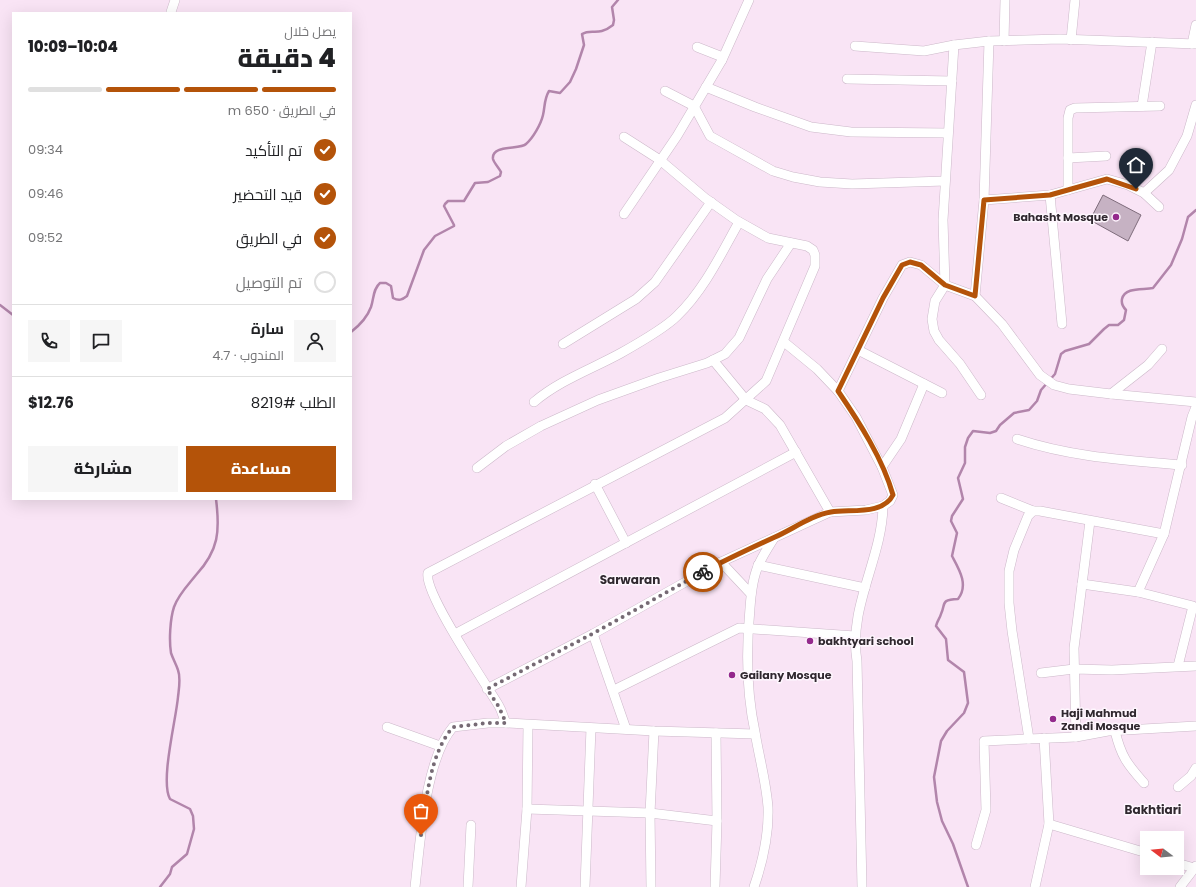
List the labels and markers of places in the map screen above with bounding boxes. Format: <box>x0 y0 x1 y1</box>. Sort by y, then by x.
pin <box>1119 148 1153 189</box>
place label: Bahasht Mosque <box>1013 209 1108 225</box>
marker: Bahasht Mosque <box>1111 212 1121 222</box>
place label: bakhtyari school <box>818 633 914 649</box>
marker: bakhtyari school <box>805 636 815 646</box>
place label: Gailany Mosque <box>740 667 832 683</box>
marker: Gailany Mosque <box>727 670 737 680</box>
place label: Haji Mahmud Zandi Mosque <box>1061 705 1141 734</box>
marker: Haji Mahmud Zandi Mosque <box>1048 714 1058 724</box>
pin <box>404 794 438 835</box>

